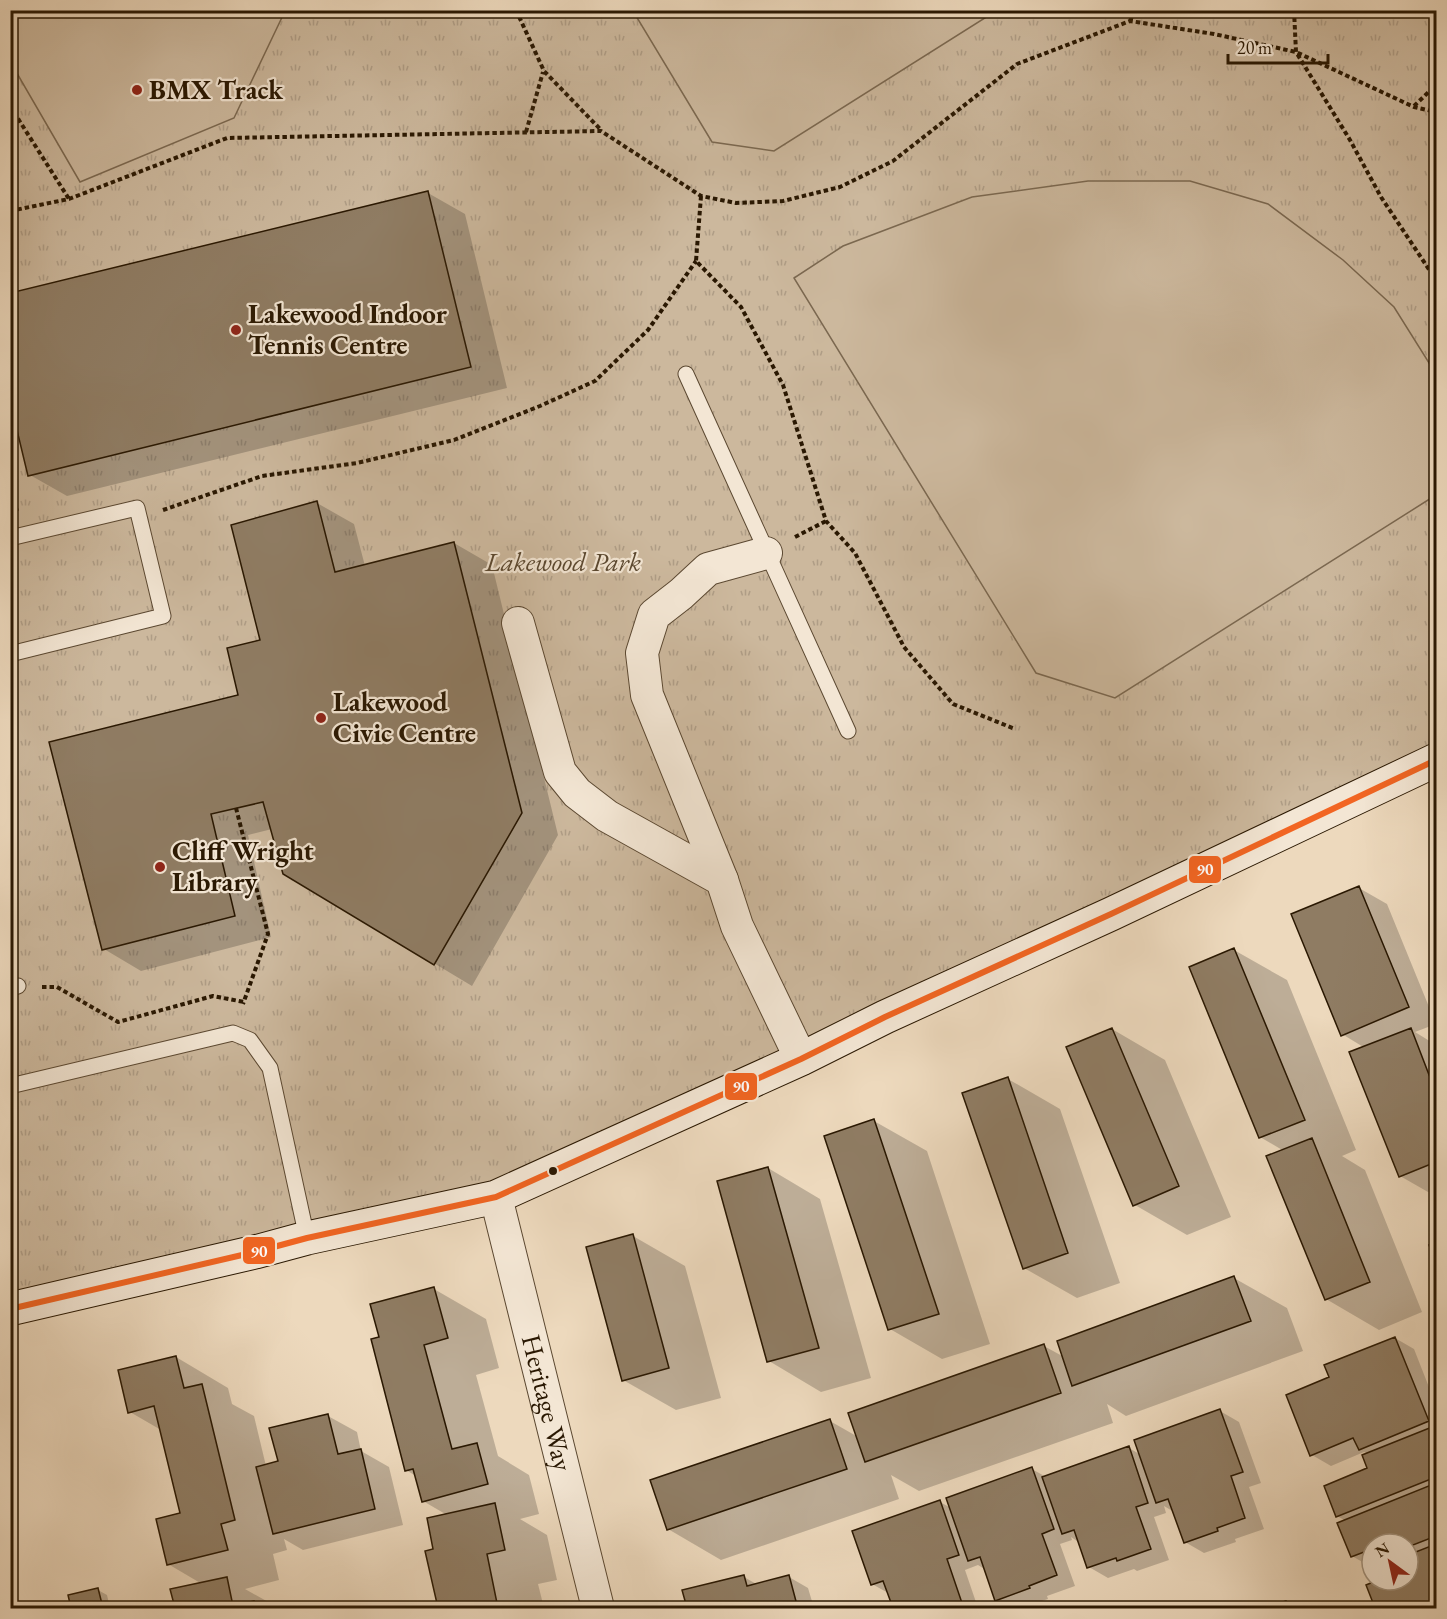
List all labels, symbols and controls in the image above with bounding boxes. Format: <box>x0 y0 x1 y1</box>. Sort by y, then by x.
scale bar <box>1228 27 1328 65</box>
text: 20 m <box>1237 36 1272 59</box>
place label: BMX Track <box>149 72 284 107</box>
marker: BMX Track <box>130 83 144 97</box>
place label: Lakewood Indoor Tennis Centre <box>248 296 448 362</box>
marker: Lakewood Indoor Tennis Centre <box>229 323 243 337</box>
park label: Lakewood Park <box>484 544 641 579</box>
place label: Lakewood Civic Centre <box>333 684 476 750</box>
marker: Lakewood Civic Centre <box>314 711 328 725</box>
place label: Cliff Wright Library <box>172 833 314 899</box>
line badge: 90 <box>1188 855 1222 884</box>
text: 90 <box>1197 859 1214 880</box>
marker: Cliff Wright Library <box>153 860 167 874</box>
line badge: 90 <box>724 1072 758 1101</box>
text: 90 <box>733 1076 750 1097</box>
unlabelled marker <box>547 1165 559 1177</box>
line badge: 90 <box>242 1236 276 1265</box>
text: 90 <box>251 1241 268 1262</box>
street label: Heritage Way <box>514 1331 581 1475</box>
north arrow <box>1360 1532 1420 1592</box>
text: N <box>1371 1537 1393 1562</box>

